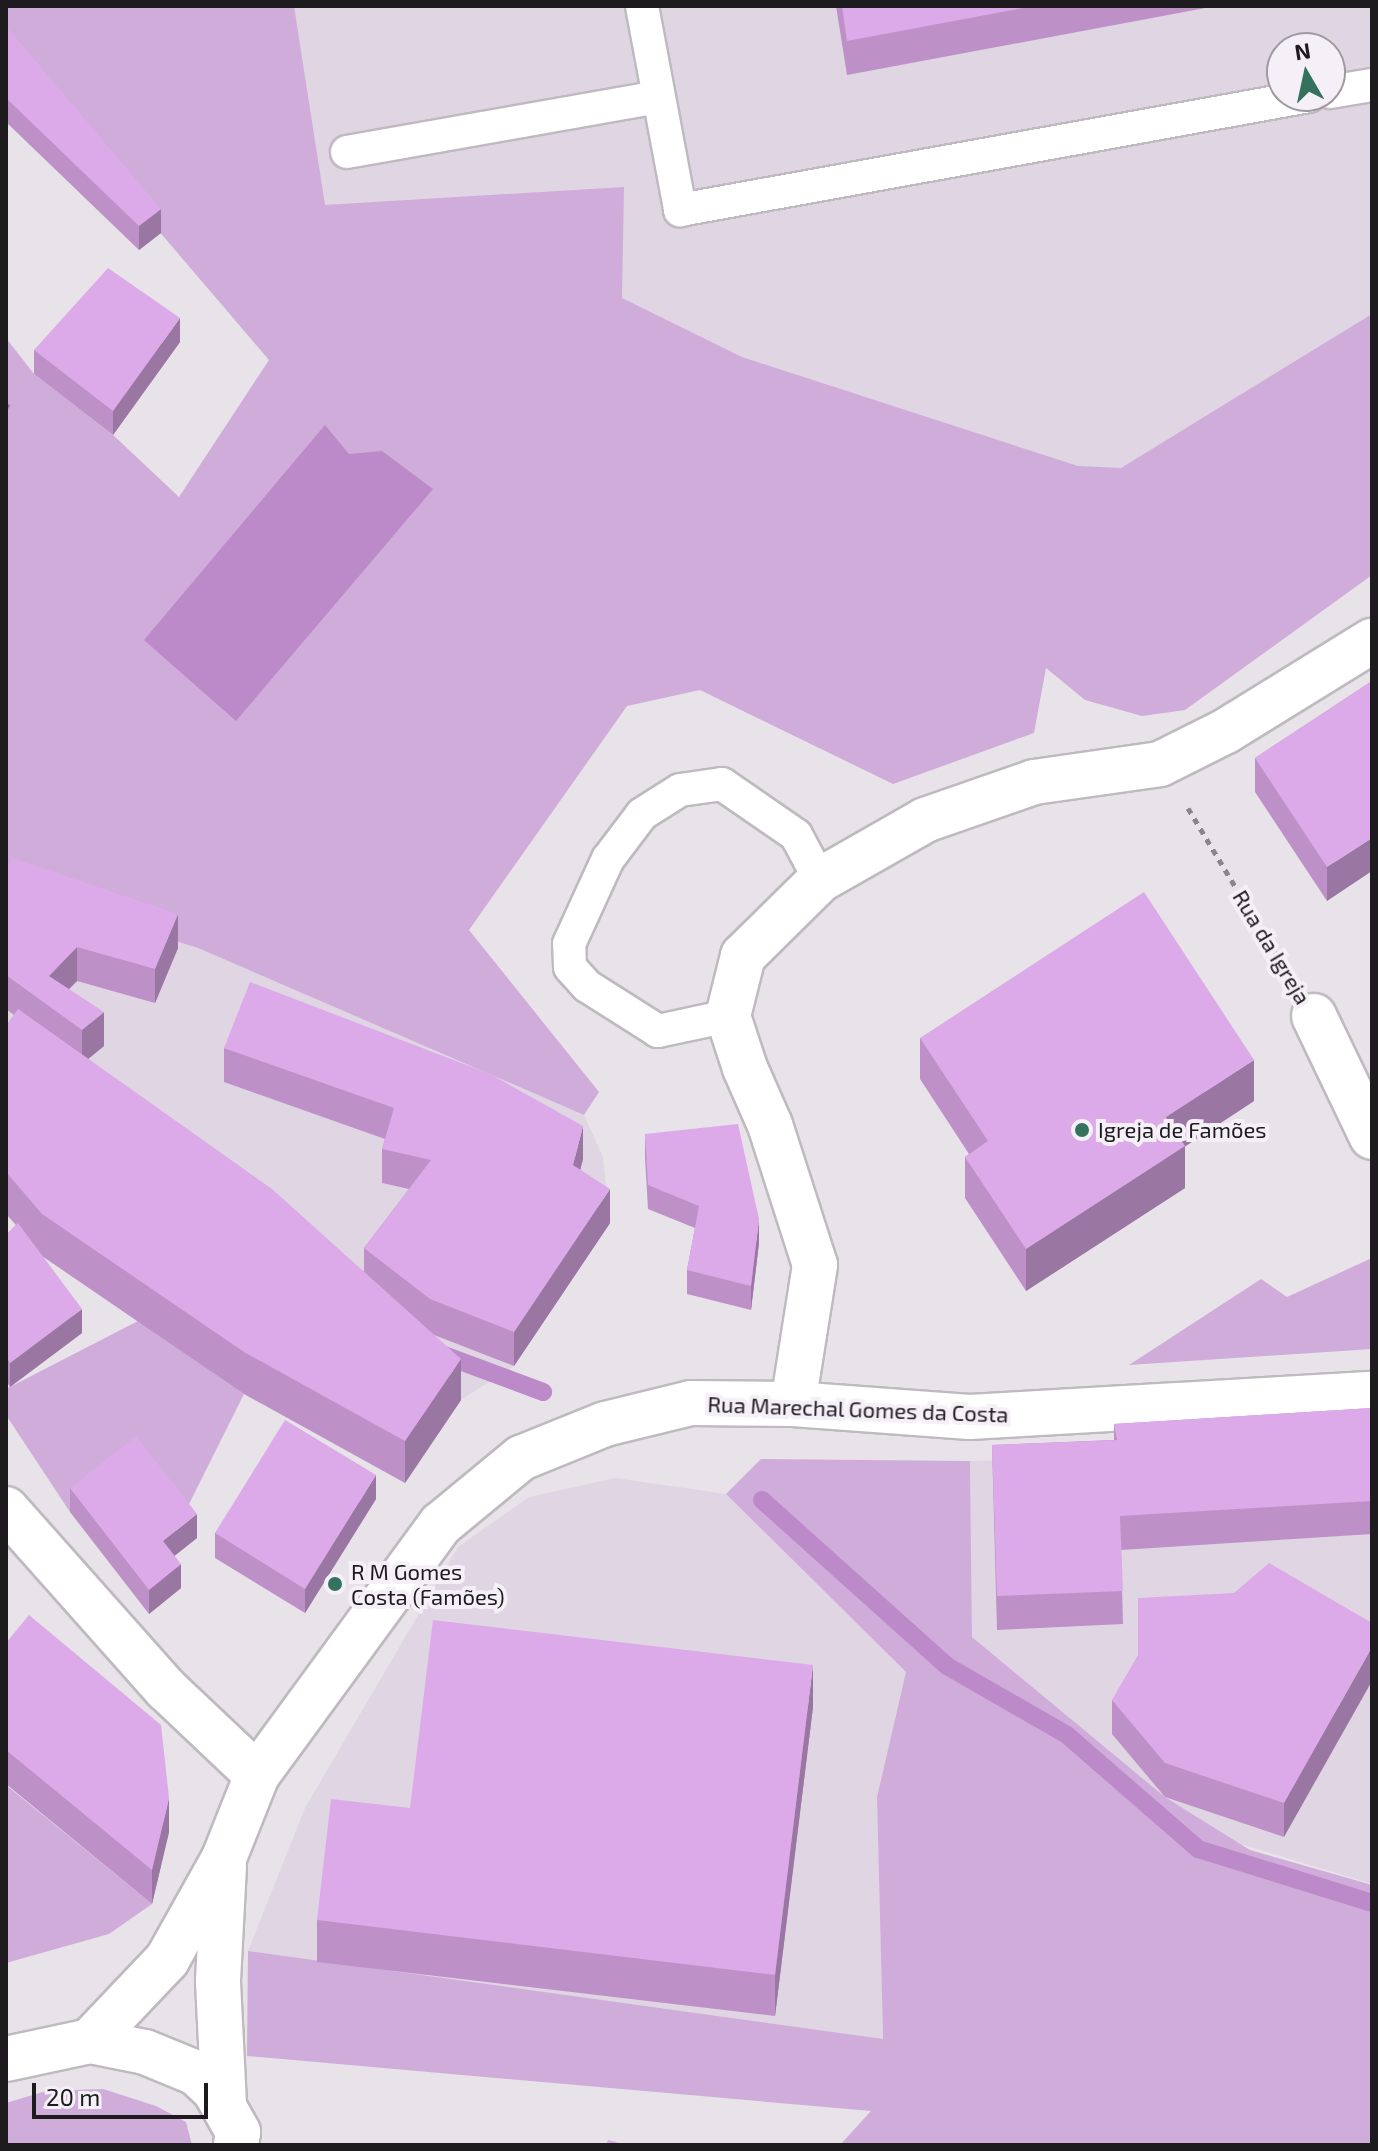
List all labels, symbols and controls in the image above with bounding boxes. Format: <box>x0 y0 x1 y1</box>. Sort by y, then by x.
north arrow <box>1266 32 1346 112</box>
text: N <box>1293 36 1312 64</box>
street label: Rua da Igreja <box>1228 885 1316 1009</box>
place label: Igreja de Famões <box>1098 1117 1266 1143</box>
marker: Igreja de Famões <box>1073 1121 1091 1139</box>
street label: Rua Marechal Gomes da Costa <box>707 1391 1009 1427</box>
place label: R M Gomes Costa (Famões) <box>351 1558 505 1610</box>
marker: R M Gomes Costa (Famões) <box>326 1575 344 1593</box>
scale bar <box>36 2067 212 2117</box>
text: 20 m <box>46 2082 100 2111</box>

